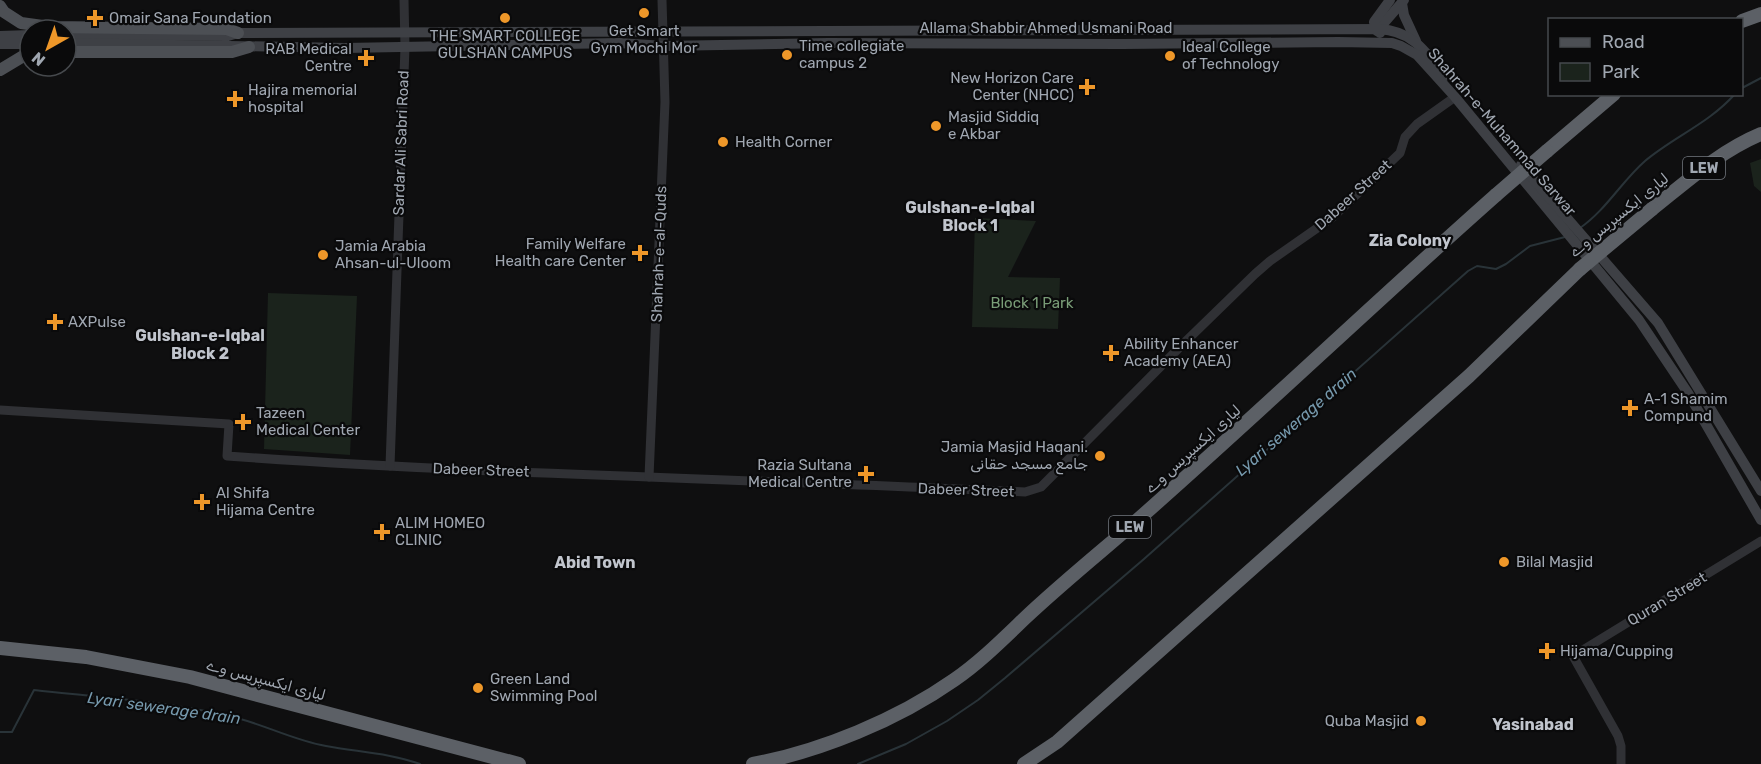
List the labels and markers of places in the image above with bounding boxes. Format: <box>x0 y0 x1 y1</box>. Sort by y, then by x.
marker: Get Smart Gym Mochi Mor <box>637 6 651 20</box>
marker: Omair Sana Foundation <box>86 9 104 27</box>
place label: Omair Sana Foundation <box>109 9 272 27</box>
marker: THE SMART COLLEGE GULSHAN CAMPUS <box>498 11 512 25</box>
place label: Get Smart Gym Mochi Mor <box>591 22 698 57</box>
place label: THE SMART COLLEGE GULSHAN CAMPUS <box>430 27 580 62</box>
place label: Time collegiate campus 2 <box>799 37 904 72</box>
place label: Ideal College of Technology <box>1182 38 1280 73</box>
place label: RAB Medical Centre <box>265 40 352 75</box>
marker: Time collegiate campus 2 <box>780 48 794 62</box>
marker: RAB Medical Centre <box>357 49 375 67</box>
marker: Ideal College of Technology <box>1163 49 1177 63</box>
place label: New Horizon Care Center (NHCC) <box>950 69 1074 104</box>
marker: New Horizon Care Center (NHCC) <box>1078 78 1096 96</box>
place label: Hajira memorial hospital <box>248 81 357 116</box>
marker: Hajira memorial hospital <box>226 90 244 108</box>
place label: Masjid Siddiq e Akbar <box>948 108 1039 143</box>
marker: Masjid Siddiq e Akbar <box>929 119 943 133</box>
place label: Health Corner <box>735 133 833 151</box>
marker: Health Corner <box>716 135 730 149</box>
place label: Family Welfare Health care Center <box>495 235 626 270</box>
place label: Jamia Arabia Ahsan-ul-Uloom <box>335 237 451 272</box>
marker: Family Welfare Health care Center <box>631 244 649 262</box>
marker: Jamia Arabia Ahsan-ul-Uloom <box>316 248 330 262</box>
marker: AXPulse <box>46 313 64 331</box>
place label: AXPulse <box>68 313 126 331</box>
place label: Ability Enhancer Academy (AEA) <box>1124 335 1239 370</box>
marker: Ability Enhancer Academy (AEA) <box>1102 344 1120 362</box>
place label: A-1 Shamim Compund <box>1644 390 1728 425</box>
marker: A-1 Shamim Compund <box>1621 399 1639 417</box>
place label: Tazeen Medical Center <box>256 404 360 439</box>
marker: Tazeen Medical Center <box>234 413 252 431</box>
place label: Jamia Masjid Haqani. جامع مسجد حقانی <box>941 438 1088 475</box>
marker: Jamia Masjid Haqani. جامع مسجد حقانی <box>1093 449 1107 463</box>
place label: Razia Sultana Medical Centre <box>748 456 852 491</box>
marker: Razia Sultana Medical Centre <box>857 465 875 483</box>
place label: Al Shifa Hijama Centre <box>216 484 315 519</box>
marker: Al Shifa Hijama Centre <box>193 493 211 511</box>
place label: ALIM HOMEO CLINIC <box>395 514 485 549</box>
marker: ALIM HOMEO CLINIC <box>373 523 391 541</box>
place label: Bilal Masjid <box>1516 553 1593 571</box>
marker: Bilal Masjid <box>1497 555 1511 569</box>
marker: Hijama/Cupping <box>1538 642 1556 660</box>
place label: Hijama/Cupping <box>1560 642 1674 660</box>
place label: Green Land Swimming Pool <box>490 670 597 705</box>
marker: Green Land Swimming Pool <box>471 681 485 695</box>
place label: Quba Masjid <box>1325 712 1409 730</box>
marker: Quba Masjid <box>1414 714 1428 728</box>

